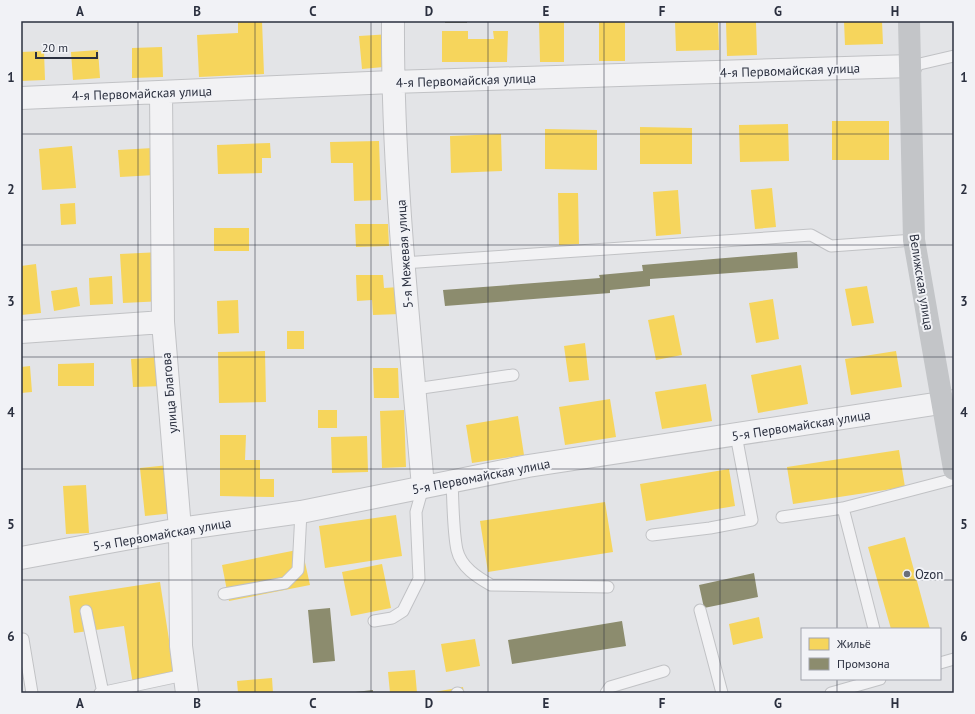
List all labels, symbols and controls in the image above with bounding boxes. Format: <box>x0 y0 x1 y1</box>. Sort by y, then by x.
text: A <box>76 3 84 20</box>
text: B <box>193 3 201 20</box>
text: C <box>309 3 317 20</box>
text: D <box>425 3 433 20</box>
text: E <box>543 3 550 20</box>
text: F <box>659 3 666 20</box>
text: G <box>774 3 782 20</box>
text: H <box>891 3 899 20</box>
scale bar <box>36 34 97 60</box>
text: 20 m <box>42 40 68 55</box>
street label: 4-я Первомайская улица <box>720 60 860 81</box>
text: 1 <box>7 69 15 86</box>
text: 1 <box>960 69 968 86</box>
street label: 4-я Первомайская улица <box>396 70 536 91</box>
street label: 4-я Первомайская улица <box>72 83 212 104</box>
text: 2 <box>7 181 15 198</box>
text: 2 <box>960 181 968 198</box>
street label: 5-я Межевая улица <box>392 199 417 309</box>
street label: Велижская улица <box>906 233 938 331</box>
text: 3 <box>7 293 15 310</box>
text: 3 <box>960 293 968 310</box>
street label: улица Благова <box>157 352 182 434</box>
text: 4 <box>7 404 15 421</box>
text: 4 <box>960 404 968 421</box>
street label: 5-я Первомайская улица <box>730 406 872 445</box>
street label: 5-я Первомайская улица <box>411 455 552 498</box>
street label: 5-я Первомайская улица <box>92 514 233 555</box>
text: 5 <box>7 516 15 533</box>
text: 5 <box>960 516 968 533</box>
place label: Ozon <box>915 566 943 583</box>
marker: Ozon <box>902 569 912 579</box>
text: 6 <box>7 628 15 645</box>
legend <box>801 628 941 680</box>
text: 6 <box>960 628 968 645</box>
text: Жильё <box>836 636 871 651</box>
text: Промзона <box>837 656 890 671</box>
text: A <box>76 695 84 712</box>
text: B <box>193 695 201 712</box>
text: C <box>309 695 317 712</box>
text: D <box>425 695 433 712</box>
text: E <box>543 695 550 712</box>
text: F <box>659 695 666 712</box>
text: G <box>774 695 782 712</box>
text: H <box>891 695 899 712</box>

